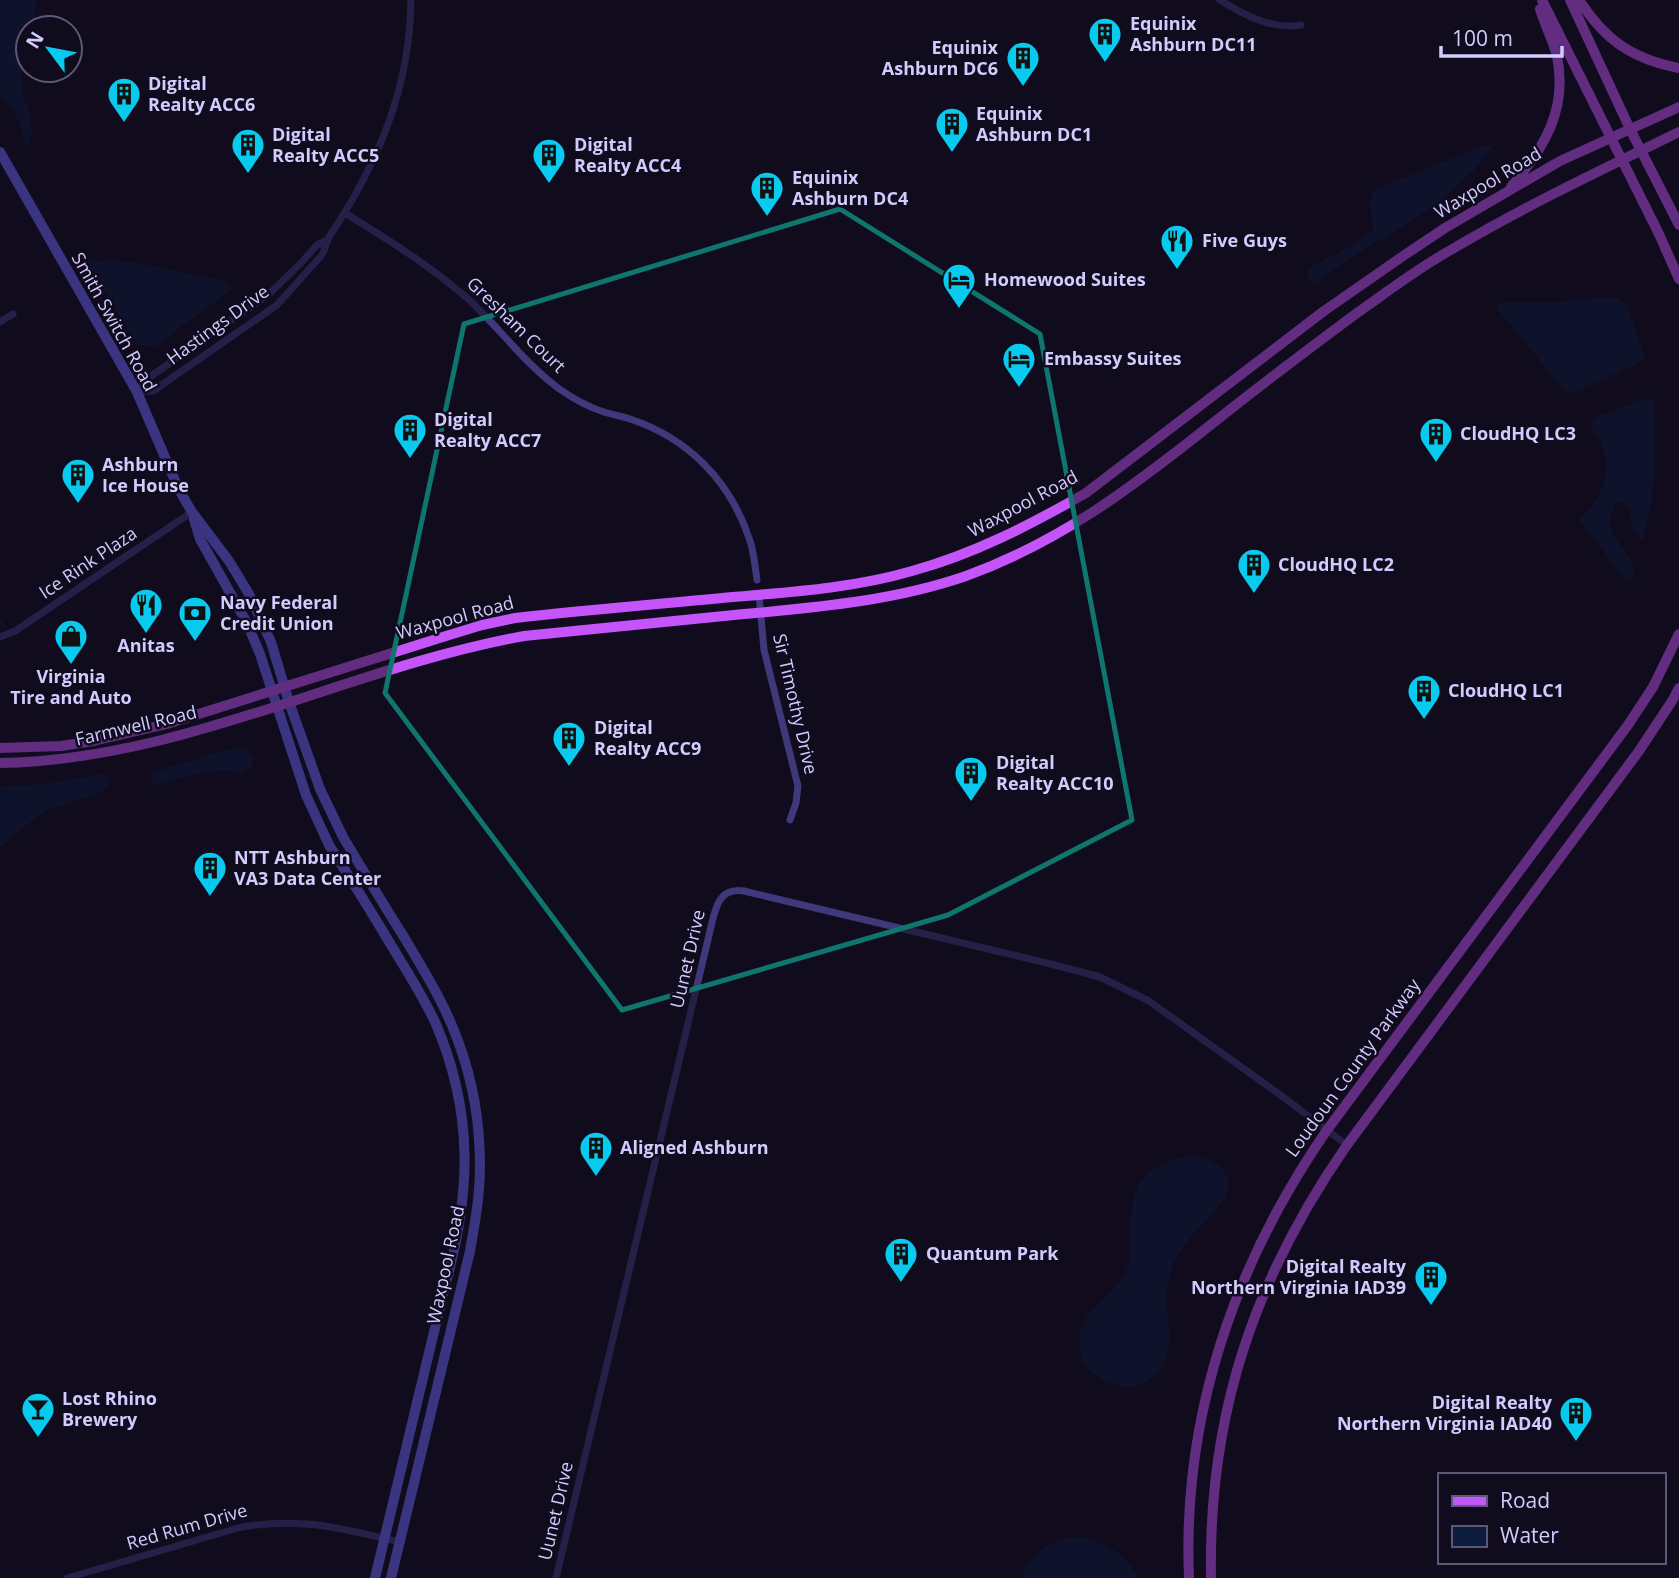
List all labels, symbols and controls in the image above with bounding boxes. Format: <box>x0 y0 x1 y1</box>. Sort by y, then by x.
place label: Equinix Ashburn DC11 <box>1130 11 1256 56</box>
north arrow <box>14 14 84 84</box>
scale bar <box>1441 14 1562 58</box>
building icon: Equinix Ashburn DC11 <box>1086 15 1124 64</box>
text: 100 m <box>1452 24 1513 52</box>
text: N <box>19 27 50 53</box>
place label: Equinix Ashburn DC6 <box>882 35 999 80</box>
building icon: Equinix Ashburn DC6 <box>1004 39 1042 88</box>
place label: Digital Realty ACC6 <box>148 71 255 116</box>
building icon: Digital Realty ACC6 <box>105 75 143 124</box>
place label: Equinix Ashburn DC1 <box>976 101 1092 146</box>
building icon: Equinix Ashburn DC1 <box>933 105 971 154</box>
place label: Digital Realty ACC5 <box>272 122 379 167</box>
building icon: Digital Realty ACC5 <box>229 126 267 175</box>
place label: Digital Realty ACC4 <box>574 132 681 177</box>
building icon: Digital Realty ACC4 <box>530 136 568 185</box>
street label: Waxpool Road <box>1429 141 1545 224</box>
place label: Equinix Ashburn DC4 <box>792 165 908 210</box>
building icon: Equinix Ashburn DC4 <box>748 169 786 218</box>
restaurant icon: Five Guys <box>1158 222 1196 271</box>
place label: Five Guys <box>1202 228 1287 252</box>
street label: Smith Switch Road <box>67 248 163 395</box>
hotel icon: Homewood Suites <box>940 261 978 310</box>
place label: Homewood Suites <box>984 267 1146 291</box>
street label: Gresham Court <box>462 271 571 378</box>
street label: Hastings Drive <box>161 279 273 369</box>
hotel icon: Embassy Suites <box>1000 340 1038 389</box>
place label: Embassy Suites <box>1044 346 1182 370</box>
place label: Digital Realty ACC7 <box>434 407 541 452</box>
building icon: Digital Realty ACC7 <box>391 411 429 460</box>
building icon: CloudHQ LC3 <box>1417 415 1455 464</box>
place label: CloudHQ LC3 <box>1460 421 1576 445</box>
place label: Ashburn Ice House <box>102 452 189 497</box>
building icon: Ashburn Ice House <box>59 456 97 505</box>
street label: Waxpool Road <box>964 464 1082 542</box>
street label: Ice Rink Plaza <box>34 521 141 604</box>
building icon: CloudHQ LC2 <box>1235 546 1273 595</box>
place label: CloudHQ LC2 <box>1278 552 1394 576</box>
restaurant icon: Anitas <box>127 586 165 635</box>
place label: Navy Federal Credit Union <box>220 590 338 635</box>
street label: Waxpool Road <box>393 590 516 644</box>
bank icon: Navy Federal Credit Union <box>176 594 214 643</box>
shop icon: Virginia Tire and Auto <box>52 617 90 666</box>
street label: Sir Timothy Drive <box>768 631 824 776</box>
place label: Anitas <box>117 633 175 657</box>
place label: Virginia Tire and Auto <box>10 664 132 709</box>
building icon: CloudHQ LC1 <box>1405 672 1443 721</box>
place label: CloudHQ LC1 <box>1448 678 1564 702</box>
street label: Farmwell Road <box>73 699 199 751</box>
place label: Digital Realty ACC9 <box>594 715 701 760</box>
building icon: Digital Realty ACC9 <box>550 719 588 768</box>
place label: Digital Realty ACC10 <box>996 750 1114 795</box>
building icon: Digital Realty ACC10 <box>952 754 990 803</box>
place label: NTT Ashburn VA3 Data Center <box>234 845 381 890</box>
building icon: NTT Ashburn VA3 Data Center <box>191 849 229 898</box>
street label: Uunet Drive <box>664 907 710 1010</box>
street label: Loudoun County Parkway <box>1279 973 1426 1161</box>
building icon: Aligned Ashburn <box>577 1129 615 1178</box>
place label: Aligned Ashburn <box>620 1135 769 1159</box>
street label: Waxpool Road <box>421 1203 469 1326</box>
building icon: Quantum Park <box>882 1235 920 1284</box>
place label: Quantum Park <box>926 1241 1059 1265</box>
place label: Digital Realty Northern Virginia IAD39 <box>1191 1254 1407 1299</box>
building icon: Digital Realty Northern Virginia IAD39 <box>1412 1258 1450 1307</box>
place label: Lost Rhino Brewery <box>62 1386 157 1431</box>
bar icon: Lost Rhino Brewery <box>19 1390 57 1439</box>
place label: Digital Realty Northern Virginia IAD40 <box>1337 1390 1553 1435</box>
building icon: Digital Realty Northern Virginia IAD40 <box>1557 1394 1595 1443</box>
street label: Uunet Drive <box>532 1459 578 1562</box>
legend <box>1438 1473 1665 1564</box>
text: Road <box>1500 1486 1550 1514</box>
street label: Red Rum Drive <box>124 1497 250 1555</box>
text: Water <box>1500 1521 1559 1549</box>

